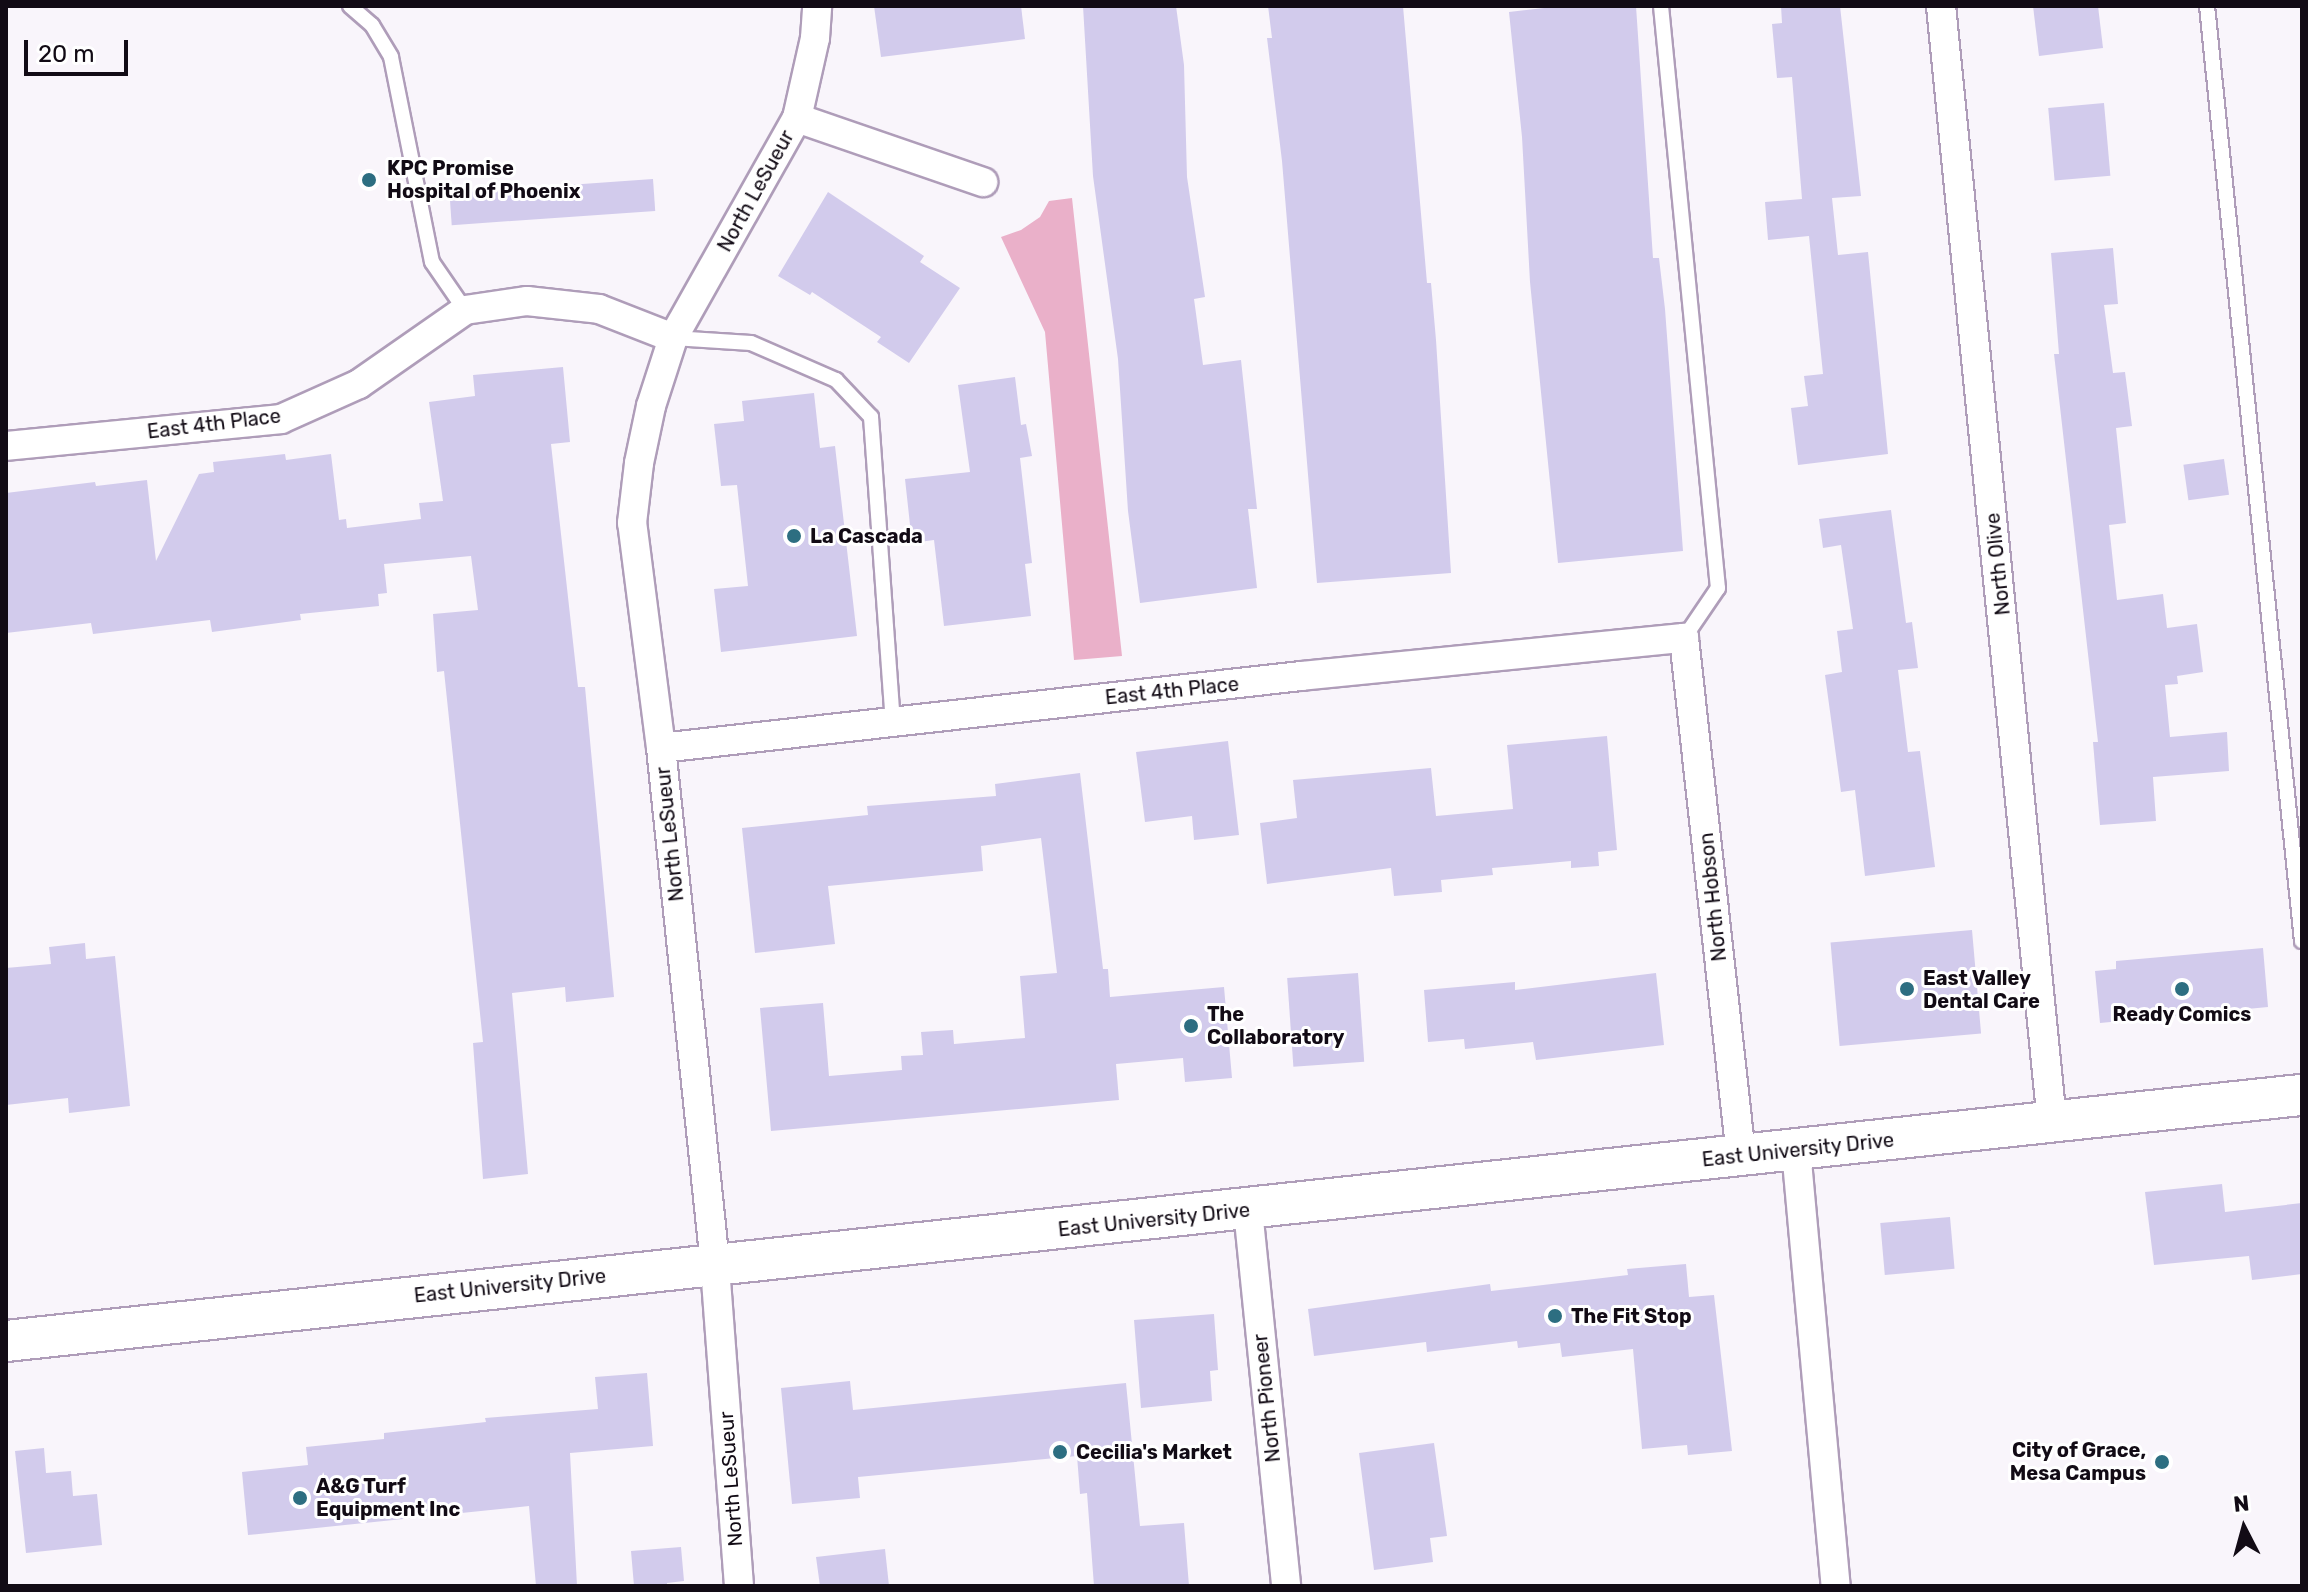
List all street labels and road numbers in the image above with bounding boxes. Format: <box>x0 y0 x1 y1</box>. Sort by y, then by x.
street label: North LeSueur <box>713 126 799 256</box>
street label: East 4th Place <box>146 404 282 444</box>
street label: North Olive <box>1981 512 2015 616</box>
street label: East 4th Place <box>1104 672 1240 710</box>
street label: North LeSueur <box>651 765 689 903</box>
street label: North Hobson <box>1694 831 1732 963</box>
street label: East University Drive <box>1701 1128 1895 1172</box>
street label: East University Drive <box>1057 1198 1251 1242</box>
street label: East University Drive <box>413 1264 607 1308</box>
street label: North Pioneer <box>1248 1333 1286 1463</box>
street label: North LeSueur <box>714 1411 748 1547</box>

